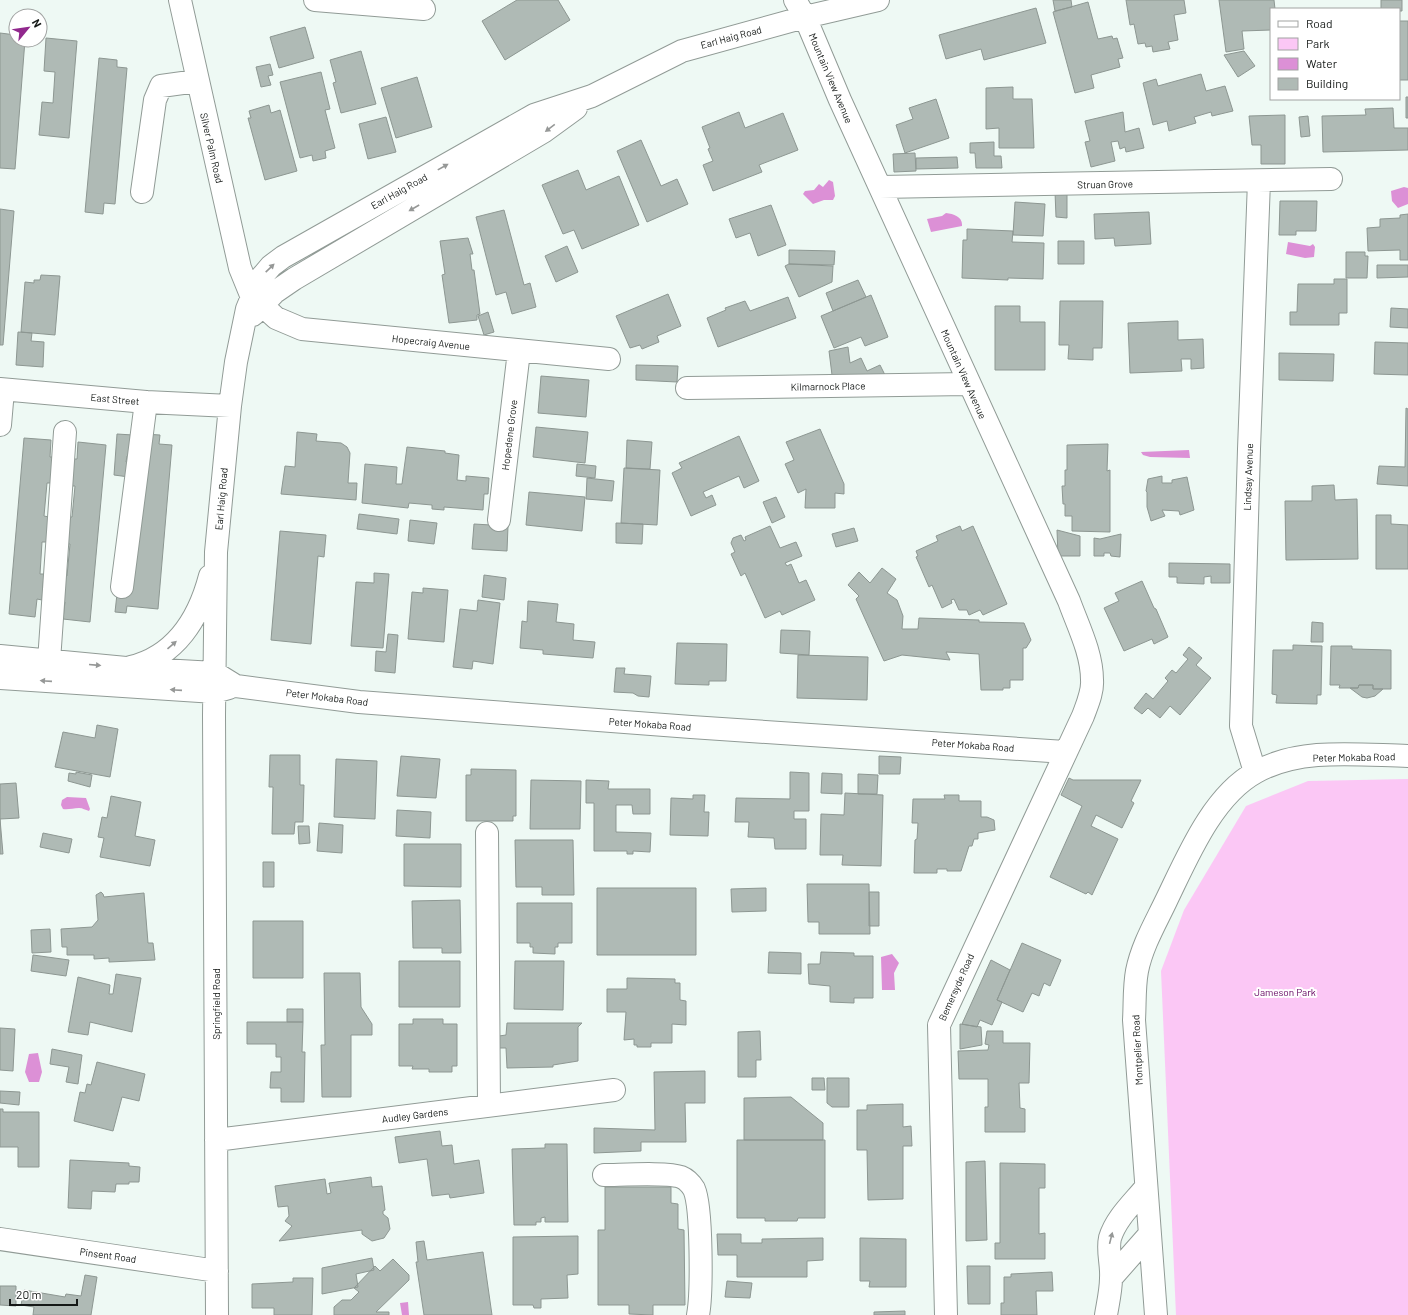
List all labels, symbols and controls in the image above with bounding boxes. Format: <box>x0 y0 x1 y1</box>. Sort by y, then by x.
north arrow <box>8 8 48 48</box>
legend <box>1270 8 1400 100</box>
text: Road <box>1306 16 1333 30</box>
text: N <box>30 17 45 29</box>
street label: Earl Haig Road <box>699 23 763 51</box>
street label: Mountain View Avenue <box>807 31 855 125</box>
text: Park <box>1306 36 1330 50</box>
text: Water <box>1306 56 1338 70</box>
text: Building <box>1306 76 1348 90</box>
street label: Silver Palm Road <box>198 112 226 184</box>
one-way arrow <box>544 123 555 132</box>
one-way arrow <box>437 163 449 170</box>
street label: Earl Haig Road <box>369 171 429 211</box>
street label: Struan Grove <box>1077 178 1133 190</box>
one-way arrow <box>408 205 420 212</box>
one-way arrow <box>265 263 275 272</box>
street label: Mountain View Avenue <box>939 327 989 421</box>
street label: Hopecraig Avenue <box>391 332 471 352</box>
street label: Kilmarnock Place <box>791 379 865 393</box>
street label: East Street <box>90 391 140 407</box>
street label: Hopedene Grove <box>499 399 519 471</box>
street label: Lindsay Avenue <box>1241 443 1255 511</box>
street label: Earl Haig Road <box>212 467 230 531</box>
one-way arrow <box>167 640 178 649</box>
one-way arrow <box>89 662 101 669</box>
one-way arrow <box>40 677 52 684</box>
one-way arrow <box>170 686 182 693</box>
street label: Peter Mokaba Road <box>285 686 369 708</box>
street label: Peter Mokaba Road <box>608 715 692 733</box>
street label: Peter Mokaba Road <box>931 736 1015 754</box>
street label: Peter Mokaba Road <box>1313 750 1395 764</box>
street label: Bemersyde Road <box>936 951 976 1023</box>
street label: Springfield Road <box>210 968 222 1040</box>
park label: Jameson Park <box>1254 986 1316 998</box>
street label: Montpelier Road <box>1129 1015 1145 1085</box>
street label: Audley Gardens <box>381 1105 449 1125</box>
one-way arrow <box>1108 1232 1114 1244</box>
street label: Pinsent Road <box>79 1245 137 1265</box>
scale bar <box>10 1281 77 1307</box>
text: 20 m <box>16 1287 42 1301</box>

